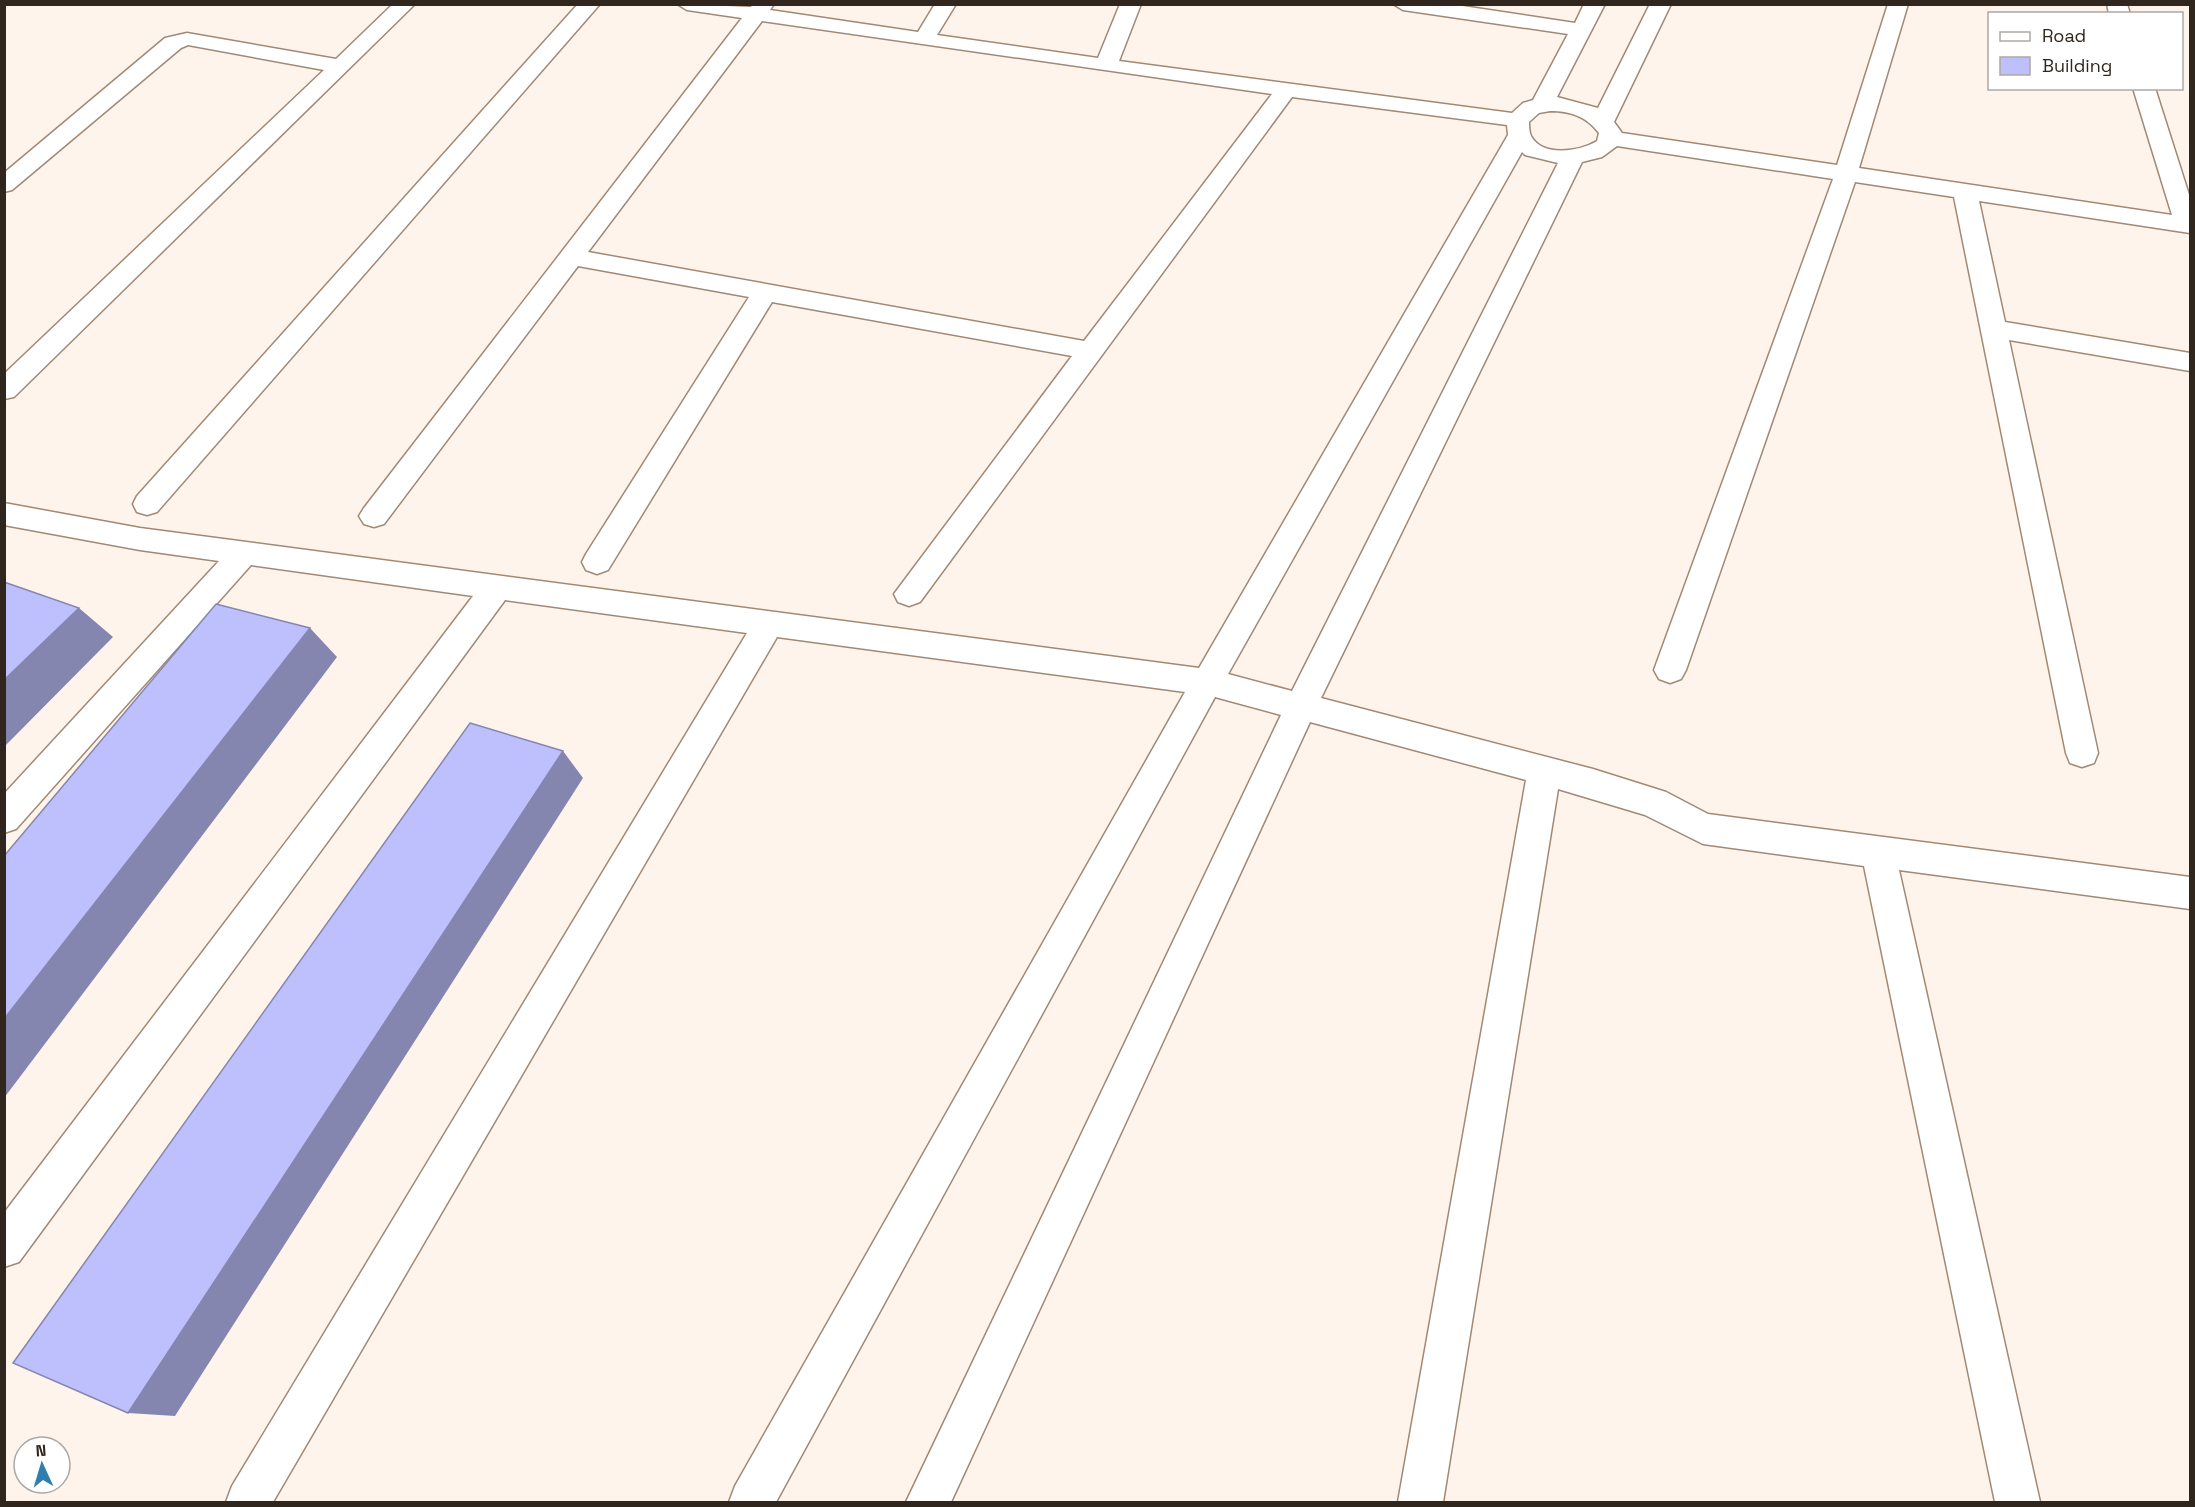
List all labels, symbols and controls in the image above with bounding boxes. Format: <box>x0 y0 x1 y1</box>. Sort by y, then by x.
legend <box>1988 12 2183 90</box>
text: Road <box>2042 24 2086 47</box>
text: Building <box>2042 54 2112 77</box>
north arrow <box>12 1435 72 1495</box>
text: N <box>35 1440 47 1461</box>

